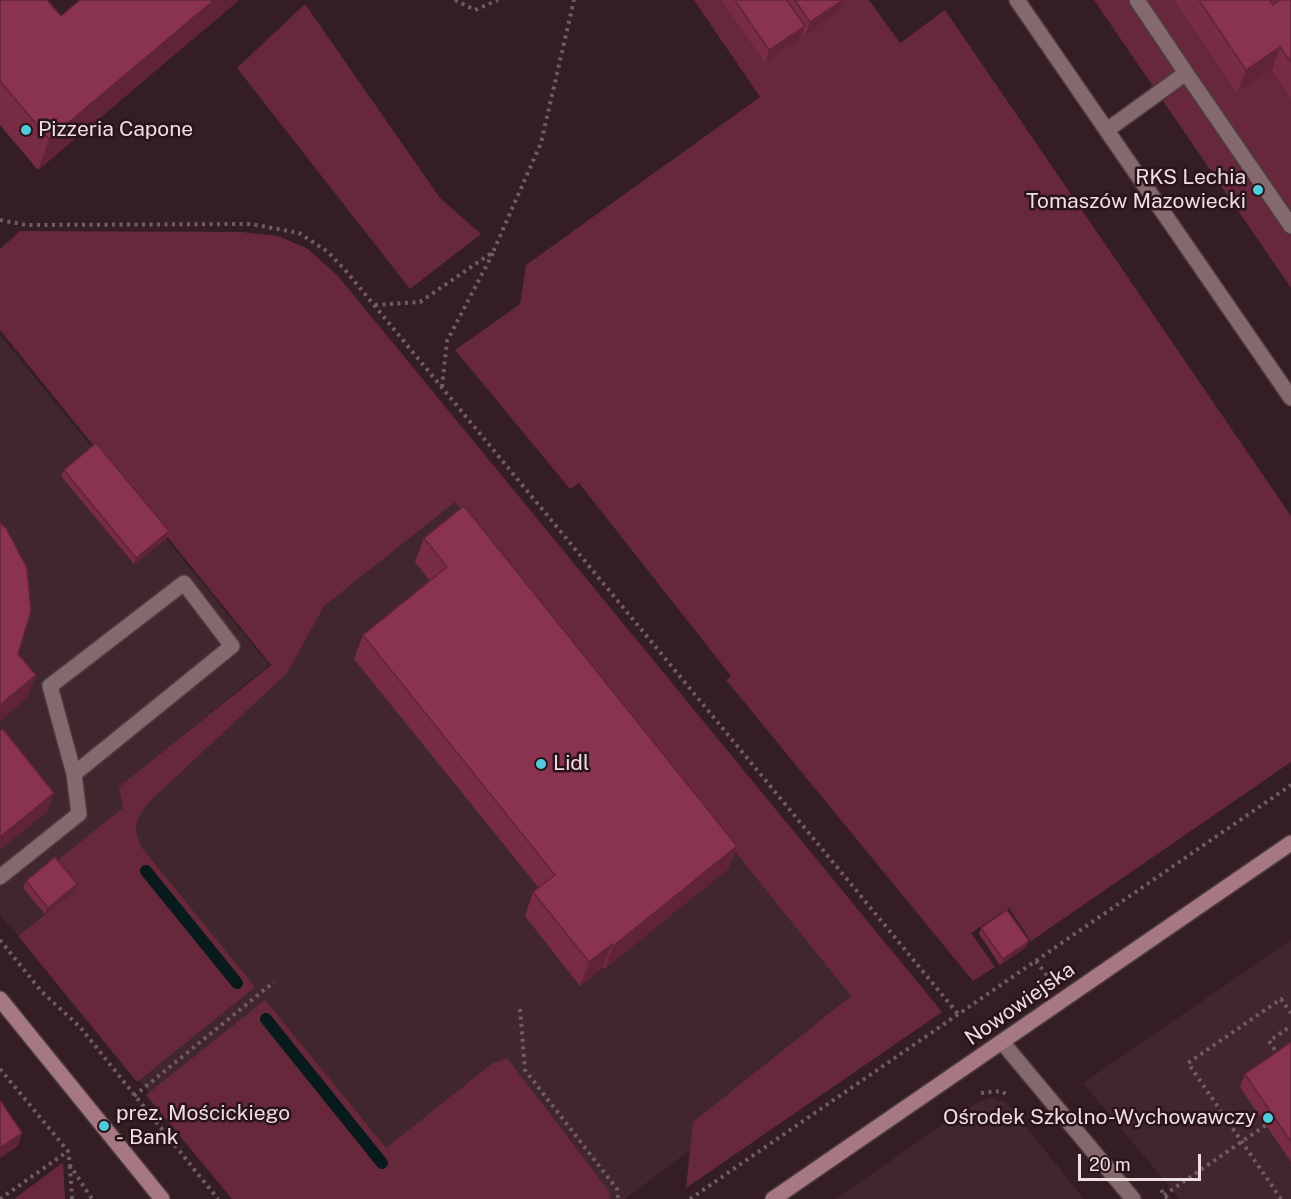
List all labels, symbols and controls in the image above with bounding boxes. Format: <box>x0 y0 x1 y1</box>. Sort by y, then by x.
place label: Pizzeria Capone <box>38 117 193 143</box>
marker: Pizzeria Capone <box>19 123 33 137</box>
place label: RKS Lechia Tomaszów Mazowiecki <box>1026 165 1246 215</box>
marker: RKS Lechia Tomaszów Mazowiecki <box>1251 183 1265 197</box>
place label: Lidl <box>553 751 589 777</box>
marker: Lidl <box>534 757 548 771</box>
street label: Nowowiejska <box>960 957 1080 1051</box>
place label: prez. Mościckiego - Bank <box>116 1101 290 1151</box>
place label: Ośrodek Szkolno-Wychowawczy <box>943 1105 1256 1131</box>
marker: Ośrodek Szkolno-Wychowawczy <box>1261 1111 1275 1125</box>
marker: prez. Mościckiego - Bank <box>97 1119 111 1133</box>
scale bar <box>1081 1142 1204 1180</box>
text: 20 m <box>1089 1154 1131 1175</box>

